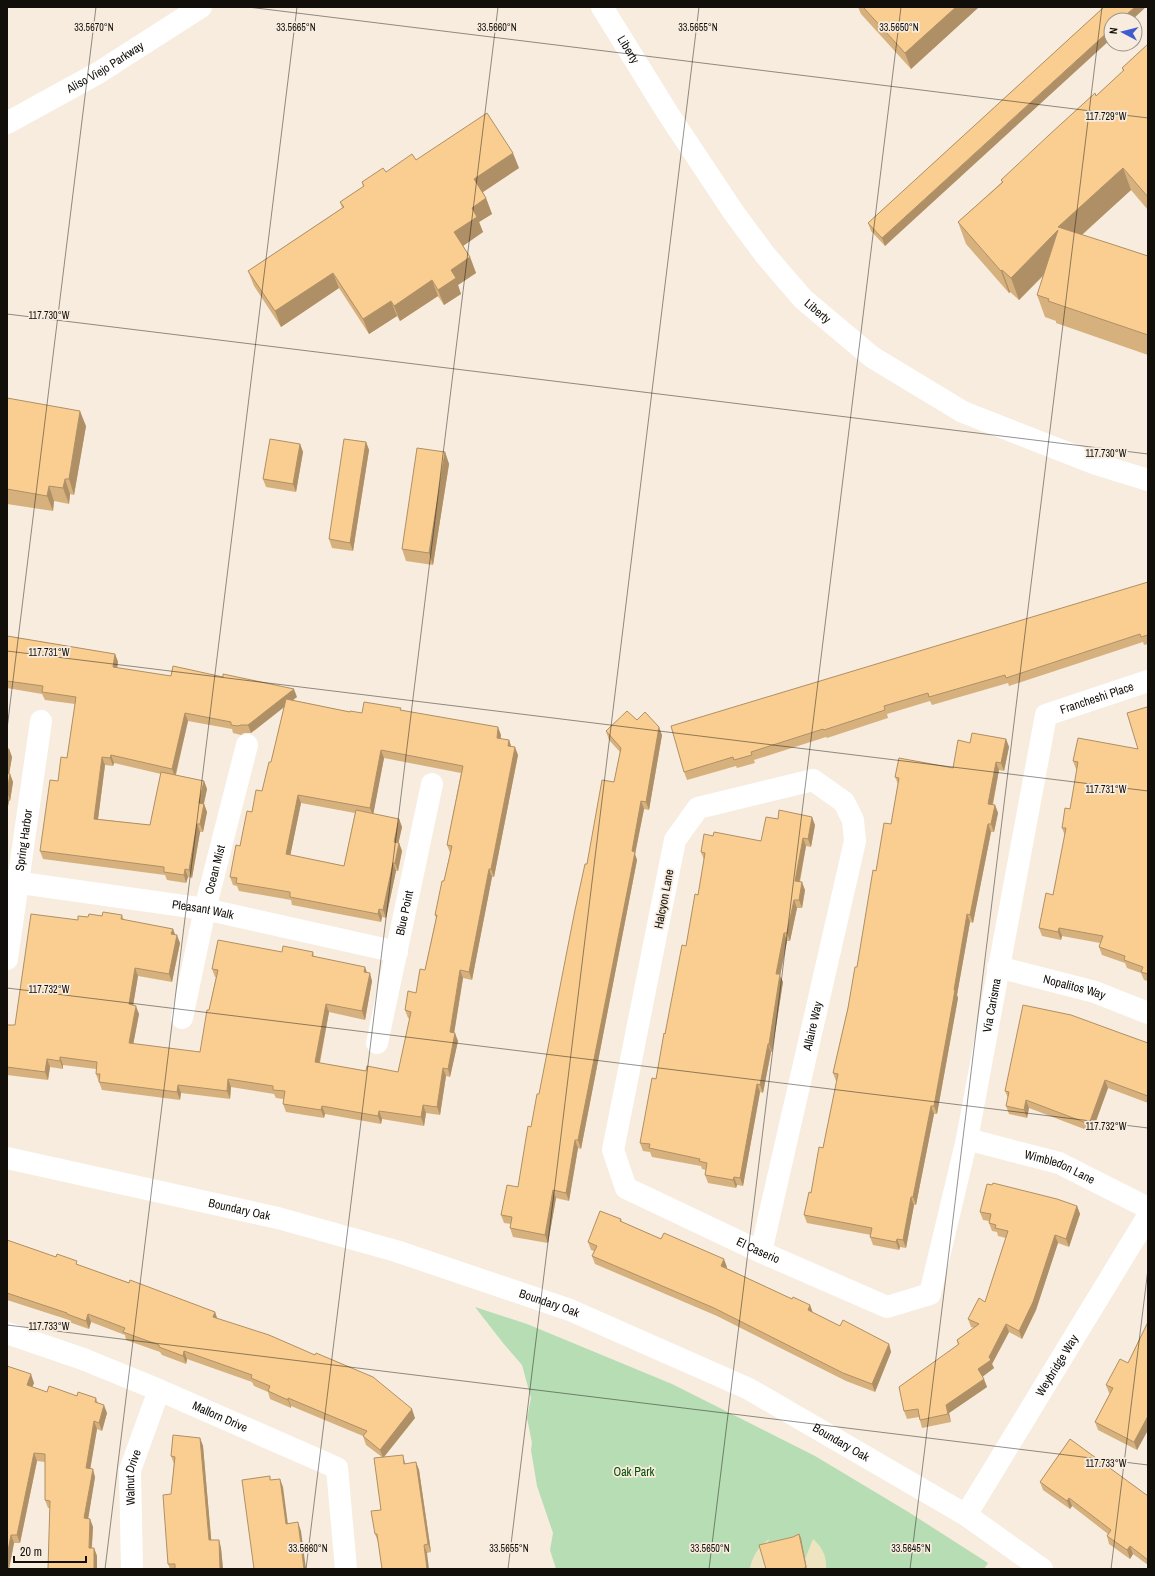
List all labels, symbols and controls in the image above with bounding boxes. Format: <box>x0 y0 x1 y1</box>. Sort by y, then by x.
north arrow <box>1103 12 1143 52</box>
text: 33.5670°N <box>74 21 114 34</box>
text: 33.5665°N <box>276 21 316 34</box>
text: 33.5660°N <box>477 21 517 34</box>
text: 33.5655°N <box>678 21 718 34</box>
text: 33.5650°N <box>879 21 919 34</box>
text: N <box>1106 27 1120 35</box>
street label: Liberty <box>614 32 643 67</box>
street label: Aliso Viejo Parkway <box>63 38 147 97</box>
text: 117.729°W <box>1086 110 1127 123</box>
street label: Liberty <box>801 295 834 327</box>
text: 117.730°W <box>29 309 70 322</box>
text: 117.730°W <box>1086 447 1127 460</box>
text: 117.731°W <box>29 646 70 659</box>
street label: Francheshi Place <box>1058 678 1136 718</box>
text: 117.731°W <box>1086 783 1127 796</box>
street label: Spring Harbor <box>12 808 36 872</box>
street label: Ocean Mist <box>201 843 229 896</box>
street label: Halcyon Lane <box>650 868 678 930</box>
street label: Blue Point <box>392 889 417 937</box>
street label: Pleasant Walk <box>171 896 235 923</box>
street label: Nopalitos Way <box>1042 971 1108 1003</box>
street label: Via Carisma <box>979 977 1005 1034</box>
text: 117.732°W <box>29 983 70 996</box>
street label: Allaire Way <box>799 1000 826 1053</box>
text: 117.732°W <box>1086 1120 1127 1133</box>
street label: Wimbledon Lane <box>1023 1146 1098 1188</box>
street label: Boundary Oak <box>207 1195 272 1224</box>
street label: El Caserio <box>734 1233 782 1267</box>
street label: Boundary Oak <box>517 1285 582 1321</box>
text: 117.733°W <box>29 1320 70 1333</box>
street label: Weybridge Way <box>1032 1332 1082 1399</box>
street label: Mallorn Drive <box>190 1398 250 1436</box>
street label: Boundary Oak <box>810 1420 872 1465</box>
street label: Walnut Drive <box>122 1447 145 1505</box>
text: 117.733°W <box>1086 1457 1127 1470</box>
park label: Oak Park <box>613 1464 655 1480</box>
scale bar <box>14 1538 86 1564</box>
text: 33.5660°N <box>288 1542 328 1555</box>
text: 33.5655°N <box>489 1542 529 1555</box>
text: 33.5650°N <box>690 1542 730 1555</box>
text: 33.5645°N <box>891 1542 931 1555</box>
text: 20 m <box>20 1544 42 1560</box>

